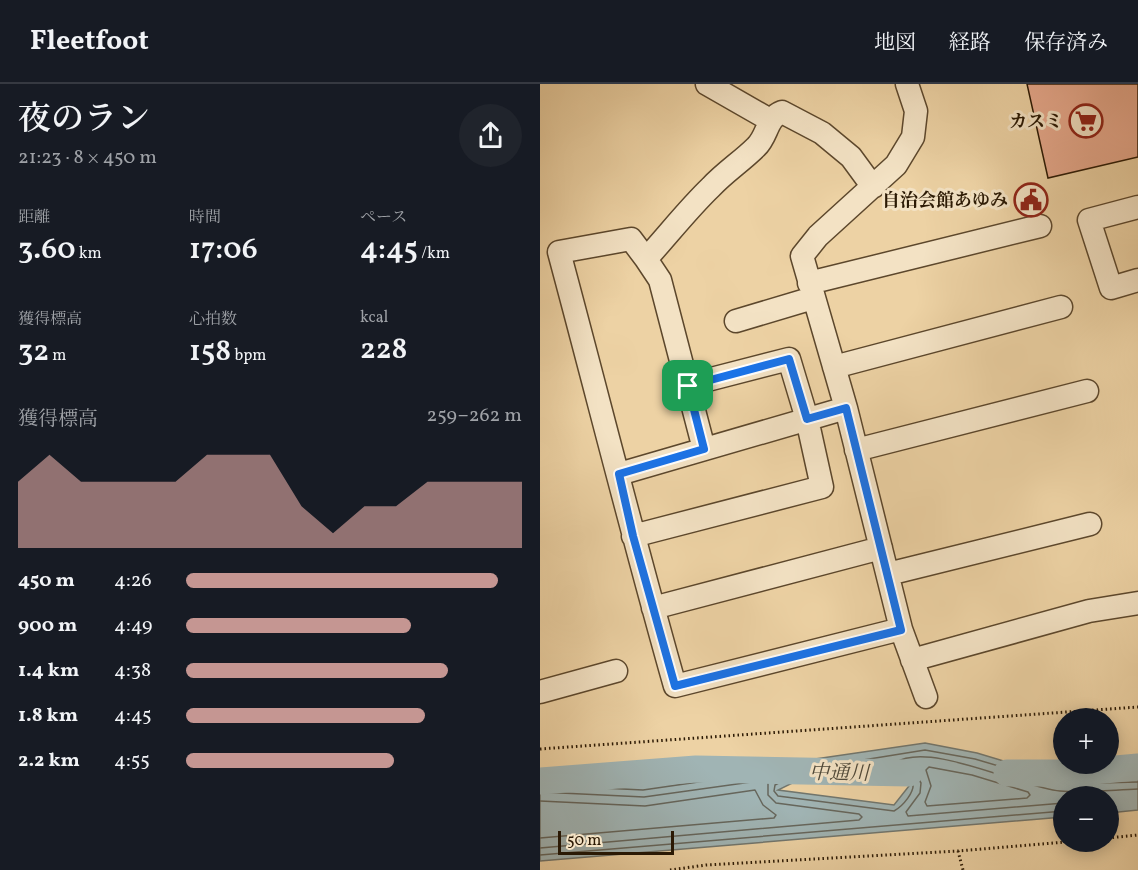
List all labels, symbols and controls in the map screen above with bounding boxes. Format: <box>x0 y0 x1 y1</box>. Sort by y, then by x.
text: Fleetfoot <box>30 22 149 61</box>
text: 地図 <box>874 29 916 58</box>
text: 経路 <box>949 29 991 58</box>
text: 保存済み <box>1024 29 1108 58</box>
text: 夜のラン <box>18 98 150 144</box>
supermarket icon: カスミ <box>1068 103 1104 139</box>
button: share <box>459 104 522 167</box>
place label: カスミ <box>1009 110 1063 135</box>
text: 21:23 · 8 × 450 m <box>18 144 157 172</box>
public building icon: 自治会館あゆみ <box>1013 182 1049 218</box>
place label: 自治会館あゆみ <box>882 189 1008 214</box>
text: 距離 <box>18 207 50 229</box>
text: 時間 <box>189 207 221 229</box>
text: ペース <box>360 207 407 229</box>
text: 3.60 <box>18 229 76 271</box>
text: 17:06 <box>189 229 258 271</box>
text: 4:45 <box>360 229 418 271</box>
text: km <box>76 243 102 265</box>
text: /km <box>418 243 450 265</box>
text: kcal <box>360 307 388 329</box>
text: 獲得標高 <box>18 309 82 331</box>
text: 心拍数 <box>189 309 237 331</box>
text: 228 <box>360 329 408 371</box>
text: 32 <box>18 331 49 373</box>
text: 158 <box>189 331 231 373</box>
text: m <box>49 345 67 367</box>
text: bpm <box>231 345 267 367</box>
pin <box>662 360 713 411</box>
icon: arrive <box>671 369 704 402</box>
text: 259–262 m <box>426 402 522 430</box>
text: 獲得標高 <box>18 406 98 434</box>
text: 450 m <box>18 567 75 595</box>
text: 4:26 <box>114 567 152 595</box>
text: 900 m <box>18 612 77 640</box>
text: 4:49 <box>114 612 152 640</box>
text: 1.4 km <box>18 657 79 685</box>
text: 4:38 <box>114 657 151 685</box>
text: 1.8 km <box>18 702 78 730</box>
text: 4:45 <box>114 702 152 730</box>
map controls <box>1053 708 1119 852</box>
button: + <box>1053 708 1119 774</box>
text: 2.2 km <box>18 747 80 775</box>
text: 4:55 <box>114 747 150 775</box>
water label: 中通川 <box>809 759 871 789</box>
button: − <box>1053 786 1119 852</box>
scale bar <box>558 828 674 856</box>
text: 50 m <box>567 830 601 852</box>

